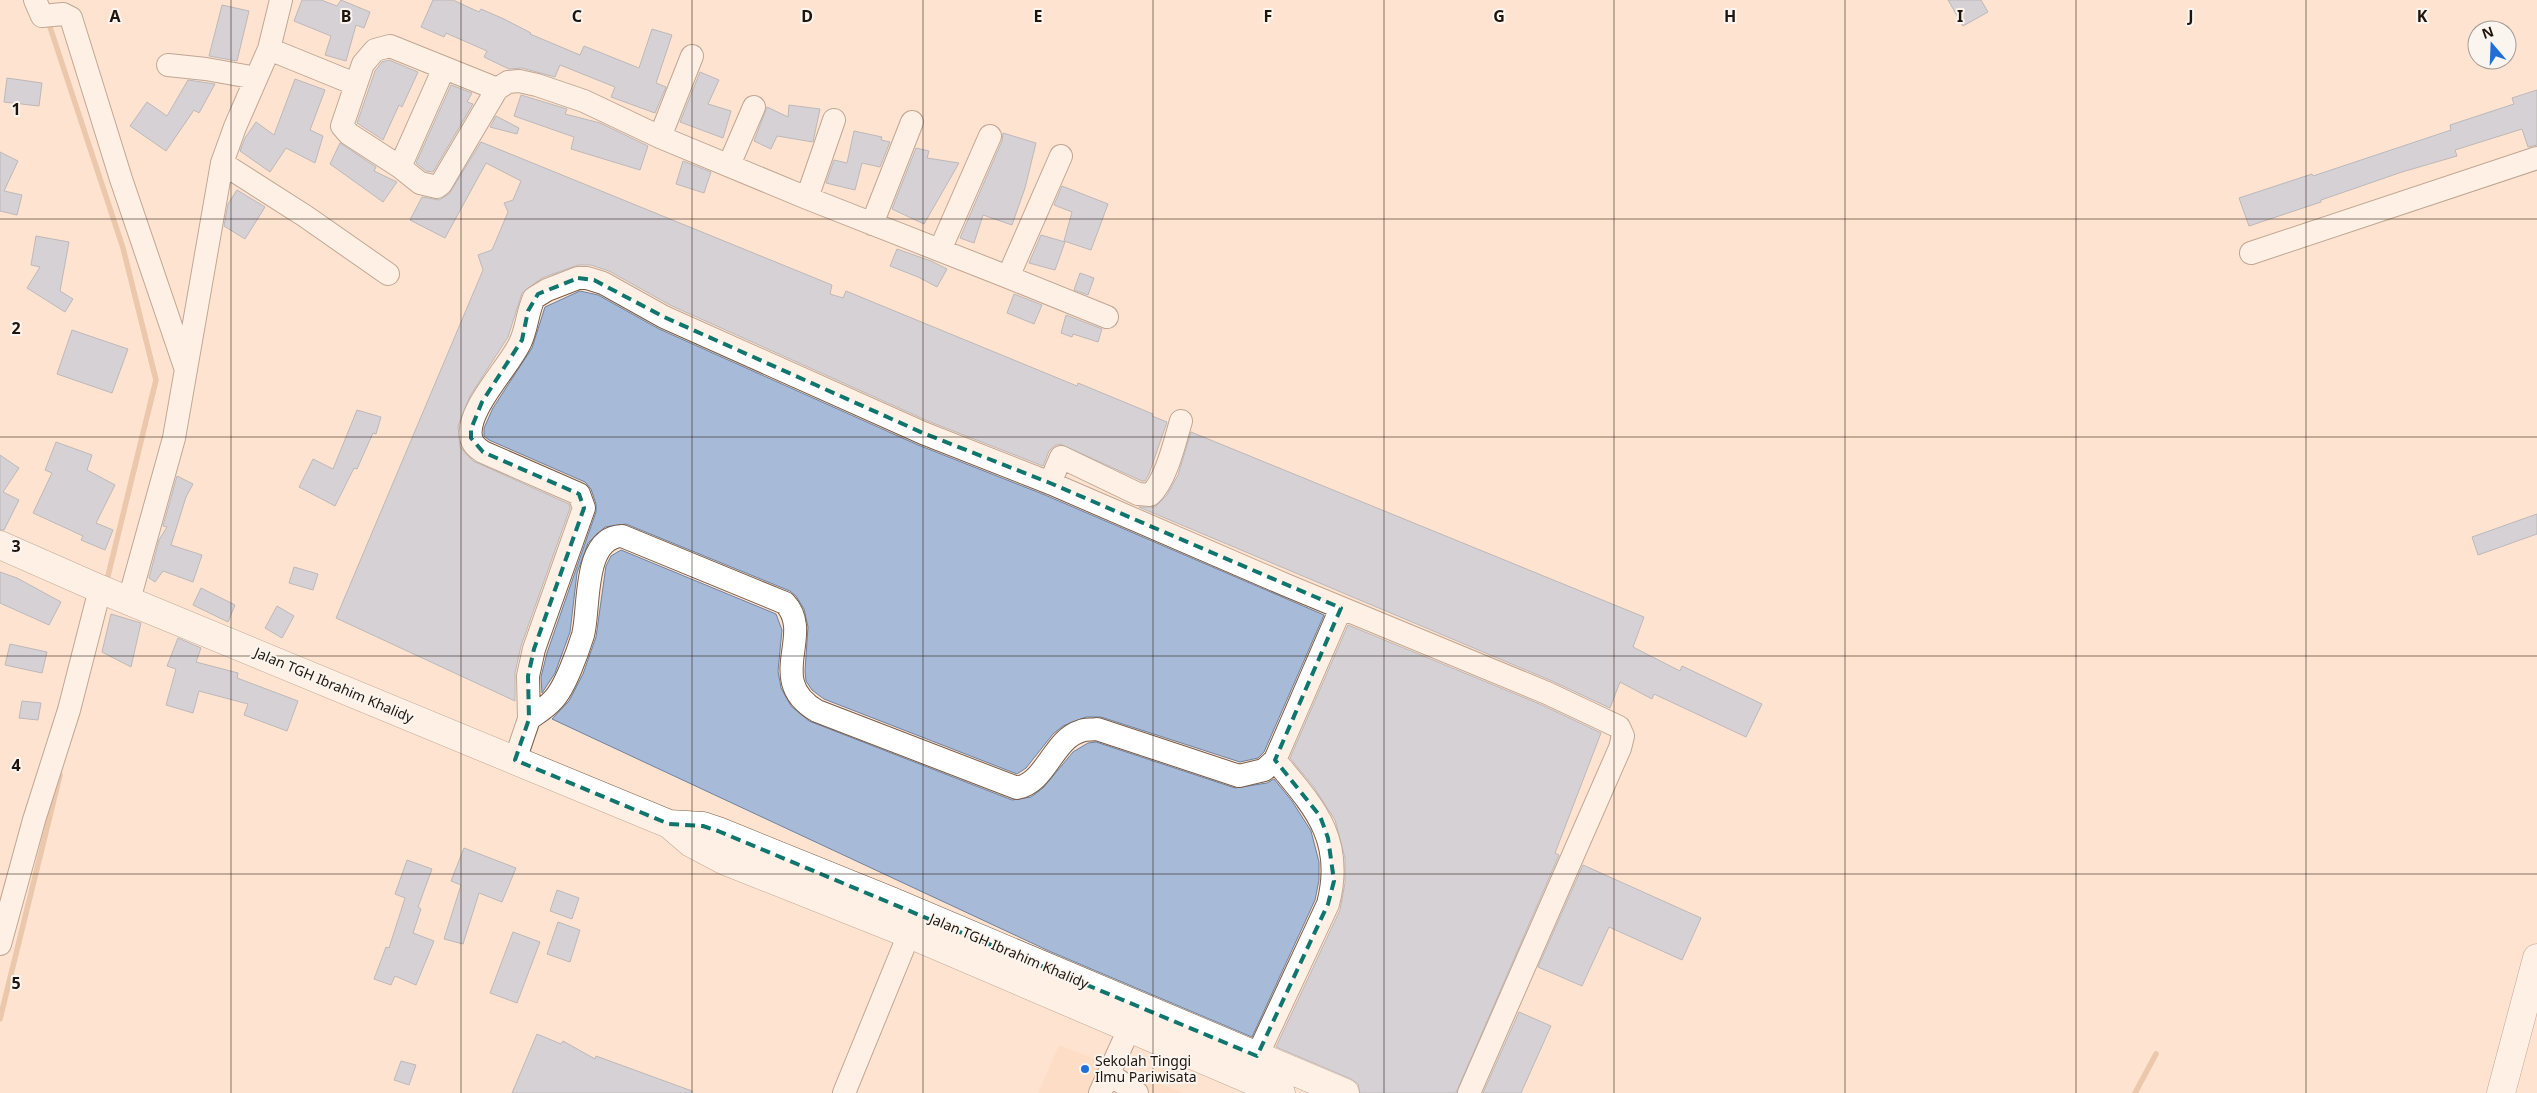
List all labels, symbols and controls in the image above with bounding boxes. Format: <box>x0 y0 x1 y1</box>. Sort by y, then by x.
text: A <box>109 5 121 27</box>
text: B <box>341 5 351 27</box>
text: C <box>572 5 582 27</box>
text: D <box>801 5 813 27</box>
text: E <box>1034 5 1043 27</box>
text: F <box>1264 5 1272 27</box>
text: G <box>1493 5 1505 27</box>
text: H <box>1724 5 1736 27</box>
text: I <box>1957 5 1963 27</box>
text: J <box>2186 5 2194 27</box>
text: K <box>2417 5 2428 27</box>
north arrow <box>2467 20 2517 70</box>
text: N <box>2479 21 2496 43</box>
text: 1 <box>11 98 21 120</box>
text: 2 <box>11 317 21 339</box>
text: 3 <box>11 535 21 557</box>
street label: Jalan TGH Ibrahim Khalidy <box>250 642 417 727</box>
text: 4 <box>11 754 21 776</box>
street label: Jalan TGH Ibrahim Khalidy <box>925 908 1092 993</box>
text: 5 <box>11 972 21 994</box>
place label: Sekolah Tinggi Ilmu Pariwisata <box>1095 1051 1197 1086</box>
marker: Sekolah Tinggi Ilmu Pariwisata <box>1079 1063 1091 1075</box>

